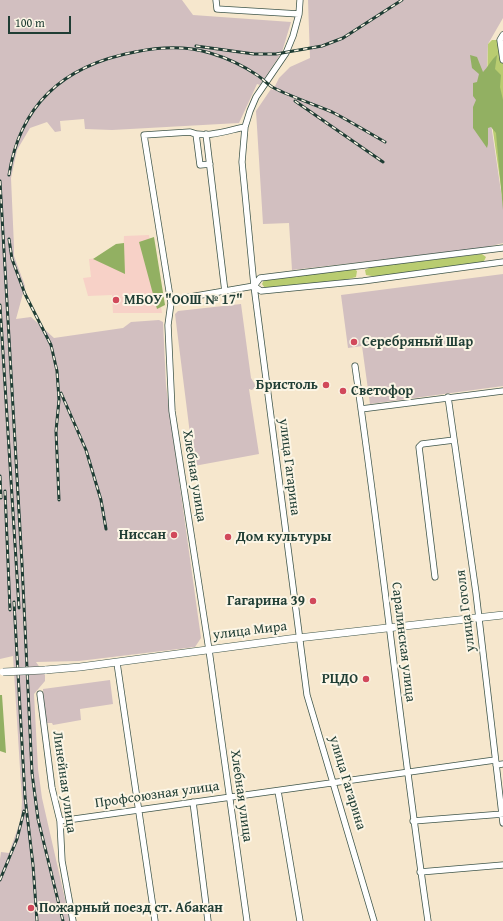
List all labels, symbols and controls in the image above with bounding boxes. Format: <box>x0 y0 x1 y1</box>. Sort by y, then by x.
scale bar <box>10 8 73 34</box>
text: 100 m <box>15 14 45 31</box>
place label: МБОУ "ООШ № 17" <box>124 292 243 308</box>
marker: МБОУ "ООШ № 17" <box>111 295 121 305</box>
place label: Серебряный Шар <box>362 334 473 350</box>
marker: Серебряный Шар <box>349 337 359 347</box>
place label: Бристоль <box>256 377 318 393</box>
marker: Бристоль <box>321 380 331 390</box>
place label: Светофор <box>351 383 413 399</box>
marker: Светофор <box>338 386 348 396</box>
street label: улица Гагарина <box>275 418 303 516</box>
street label: Хлебная улица <box>178 429 210 523</box>
place label: Ниссан <box>119 527 166 543</box>
place label: Дом культуры <box>236 529 331 545</box>
marker: Ниссан <box>169 530 179 540</box>
marker: Дом культуры <box>223 532 233 542</box>
street label: улица Гоголя <box>453 569 479 653</box>
street label: Саралинская улица <box>387 581 419 703</box>
place label: Гагарина 39 <box>227 593 305 609</box>
marker: Гагарина 39 <box>308 596 318 606</box>
street label: улица Мира <box>212 618 288 644</box>
place label: РЦДО <box>322 671 358 687</box>
marker: РЦДО <box>361 674 371 684</box>
street label: Линейная улица <box>49 730 79 834</box>
street label: улица Гагарина <box>325 734 369 832</box>
street label: Хлебная улица <box>226 749 256 843</box>
street label: Профсоюзная улица <box>94 778 220 812</box>
place label: Пожарный поезд ст. Абакан <box>39 900 223 916</box>
marker: Пожарный поезд ст. Абакан <box>26 903 36 913</box>

